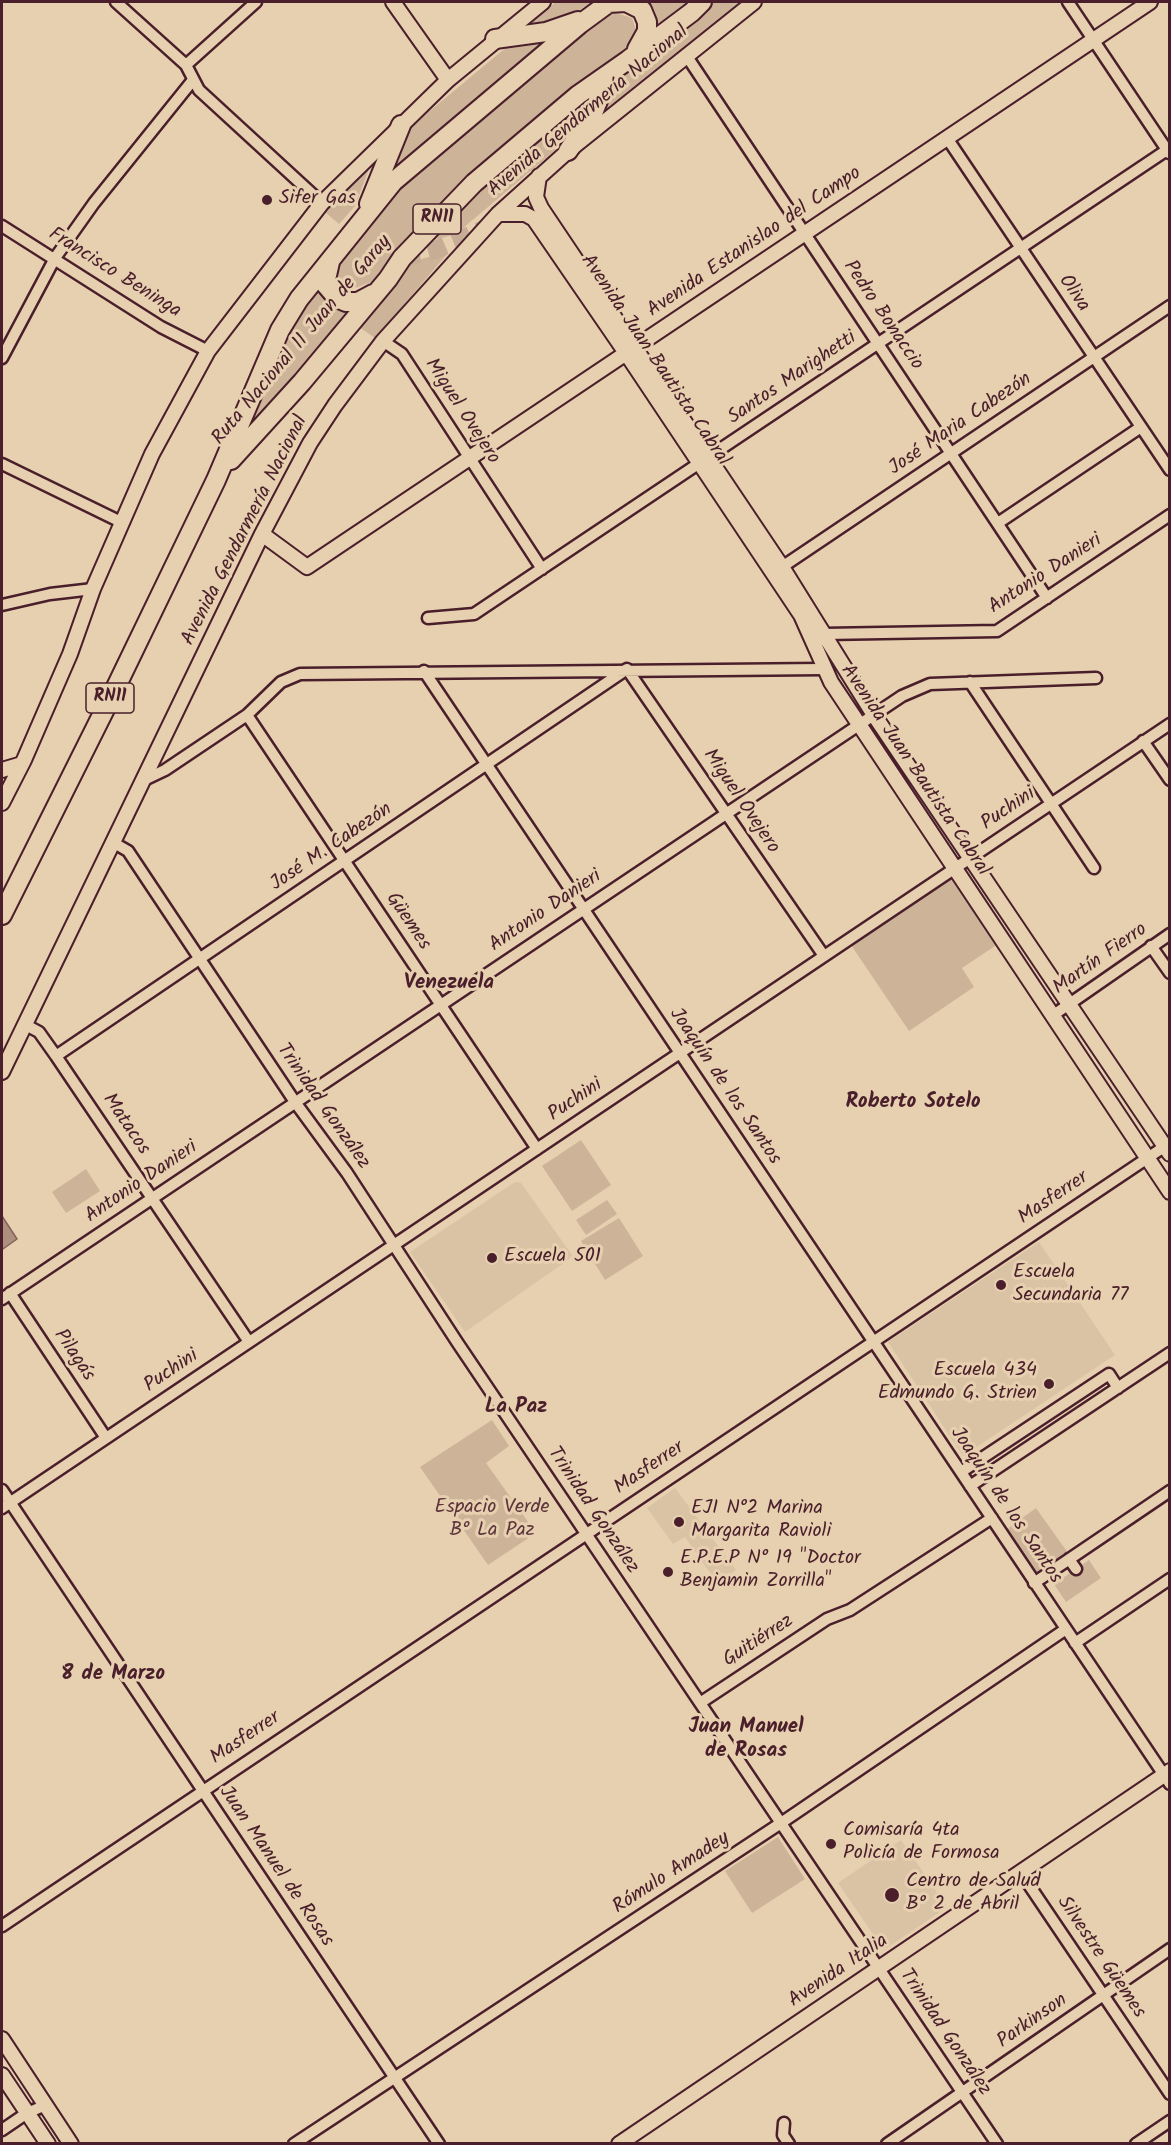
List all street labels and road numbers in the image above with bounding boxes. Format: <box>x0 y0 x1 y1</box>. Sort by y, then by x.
street label: Avenida Gendarmería Nacional <box>484 21 694 203</box>
street label: Avenida Estanislao del Campo <box>643 162 867 324</box>
road number: RN11 <box>413 204 461 234</box>
street label: Francisco Beninga <box>43 224 185 324</box>
street label: Ruta Nacional 11 Juan de Garay <box>208 231 398 451</box>
street label: Avenida Juan Bautista Cabral <box>574 251 734 471</box>
street label: Pedro Bonaccio <box>837 257 927 375</box>
street label: Oliva <box>1052 271 1094 317</box>
street label: Santos Marighetti <box>724 327 862 431</box>
street label: Miguel Ovejero <box>418 355 504 469</box>
street label: José Maria Cabezón <box>885 368 1037 482</box>
street label: Avenida Gendarmería Nacional <box>178 412 314 650</box>
street label: Antonio Danieri <box>985 529 1107 621</box>
street label: Avenida Juan Bautista Cabral <box>834 661 994 881</box>
road number: RN11 <box>86 683 134 713</box>
street label: Miguel Ovejero <box>696 745 784 859</box>
street label: Puchini <box>977 783 1041 837</box>
street label: José M. Cabezón <box>267 798 397 898</box>
street label: Antonio Danieri <box>485 866 607 958</box>
street label: Güemes <box>379 889 435 955</box>
street label: Martín Fierro <box>1049 919 1153 1001</box>
street label: Joaquín de los Santos <box>663 1004 785 1170</box>
street label: Trinidad González <box>270 1040 374 1174</box>
street label: Puchini <box>544 1074 608 1128</box>
street label: Matacos <box>96 1090 154 1160</box>
street label: Antonio Danieri <box>81 1137 203 1229</box>
street label: Masferrer <box>1015 1167 1093 1231</box>
street label: Pilagás <box>47 1326 99 1386</box>
street label: Puchini <box>140 1345 204 1399</box>
street label: Joaquín de los Santos <box>944 1423 1066 1589</box>
street label: Masferrer <box>611 1437 689 1501</box>
street label: Trinidad González <box>541 1443 643 1579</box>
street label: Guitiérrez <box>719 1610 799 1674</box>
street label: Masferrer <box>207 1707 285 1771</box>
street label: Juan Manuel de Rosas <box>212 1782 338 1952</box>
street label: Rómulo Amadey <box>609 1827 735 1921</box>
street label: Silvestre Güemes <box>1050 1892 1150 2024</box>
street label: Avenida Italia <box>785 1930 893 2014</box>
street label: Trinidad González <box>893 1965 995 2101</box>
street label: Parkinson <box>993 1989 1073 2055</box>

